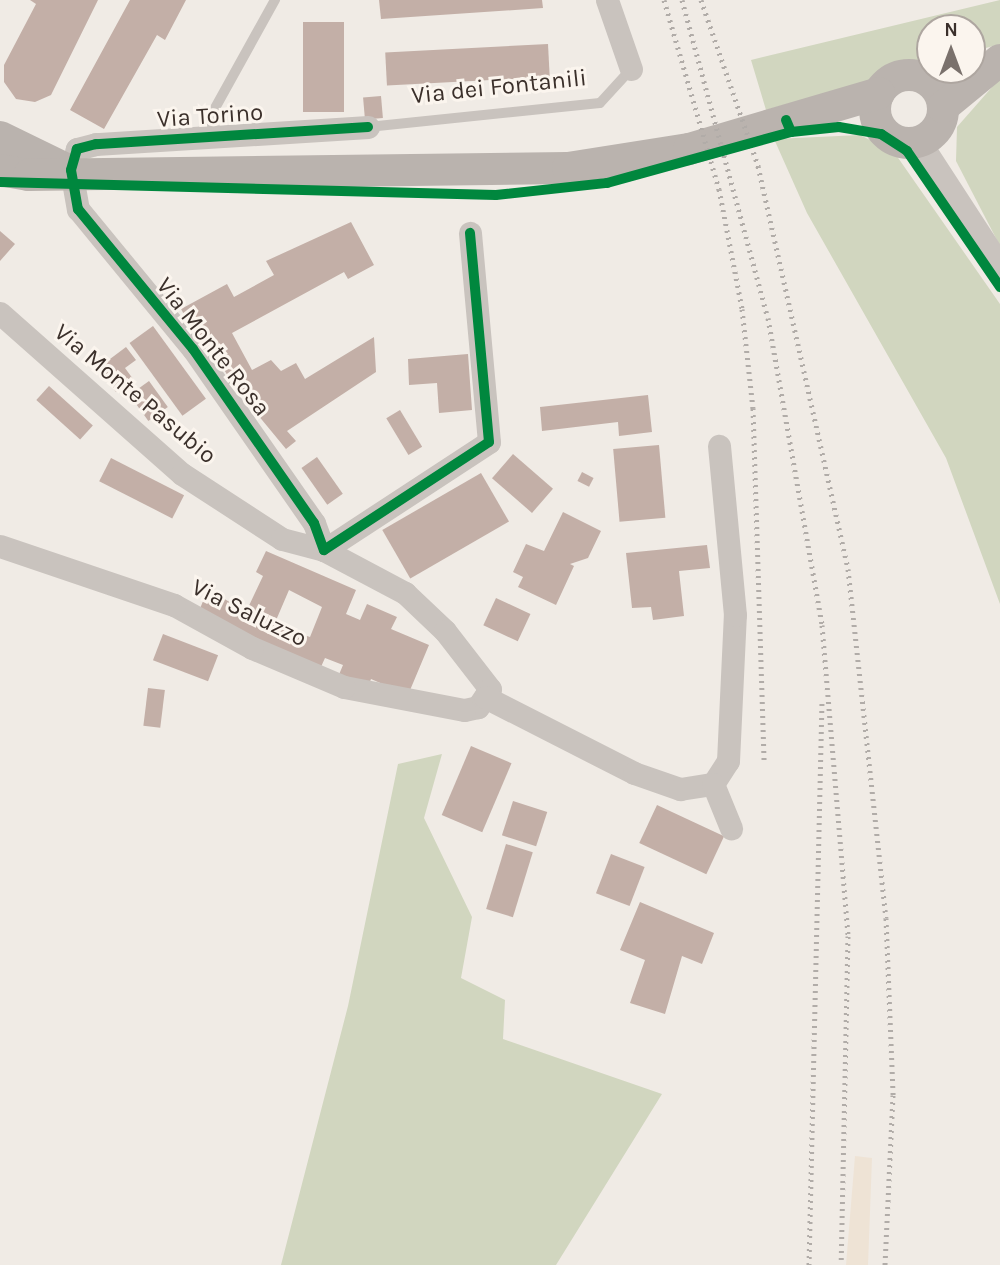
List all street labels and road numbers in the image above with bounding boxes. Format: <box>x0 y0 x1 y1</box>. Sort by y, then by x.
street label: Via dei Fontanili <box>410 63 588 111</box>
street label: Via Torino <box>156 98 264 134</box>
street label: Via Monte Rosa <box>150 272 276 422</box>
street label: Via Monte Pasubio <box>48 318 222 470</box>
street label: Via Saluzzo <box>187 573 311 653</box>

